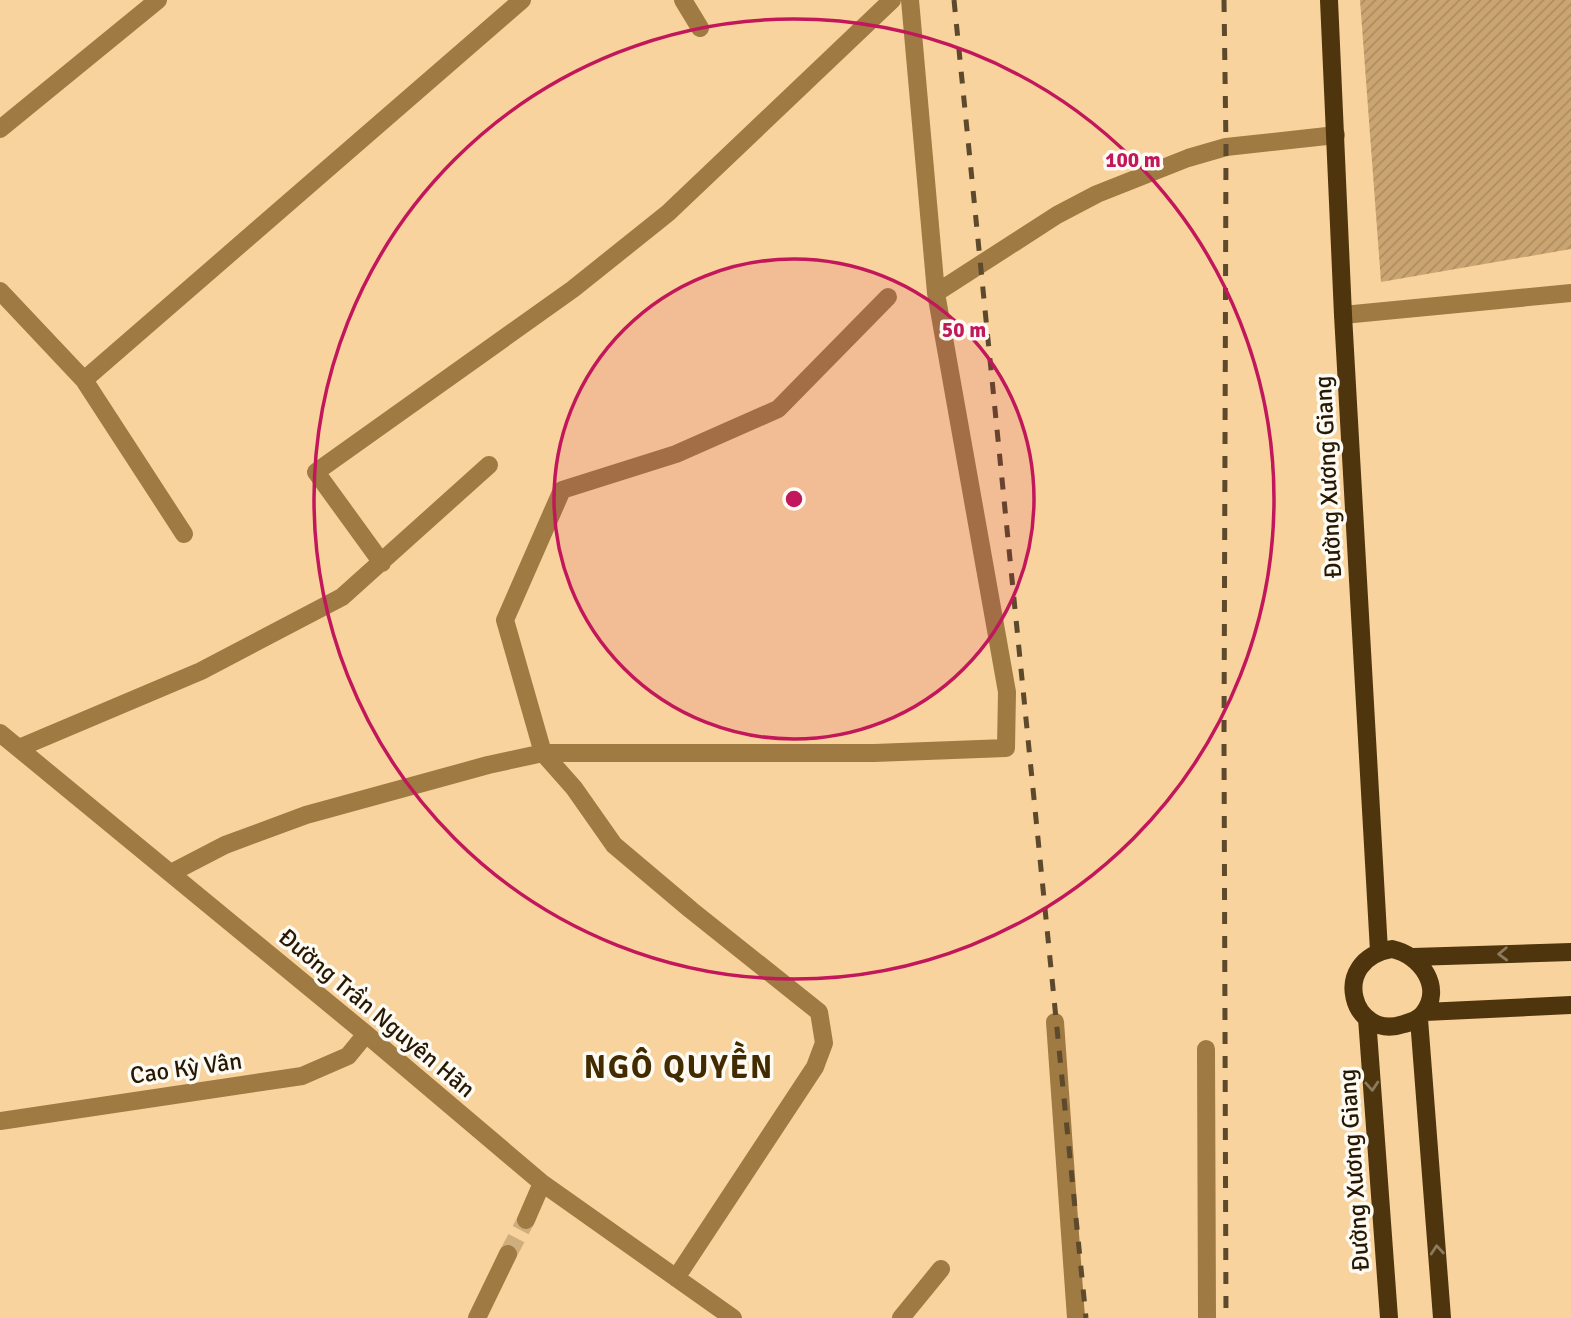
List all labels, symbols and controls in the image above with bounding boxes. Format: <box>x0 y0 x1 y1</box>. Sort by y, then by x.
text: 100 m <box>1105 147 1161 173</box>
text: 50 m <box>942 317 986 343</box>
street label: Đường Xương Giang <box>1308 375 1348 579</box>
centre of rings <box>782 487 806 511</box>
street label: Đường Trần Nguyên Hãn <box>273 922 481 1104</box>
one-way arrow <box>1497 946 1508 961</box>
district label: NGÔ QUYỀN <box>584 1041 774 1087</box>
street label: Cao Kỳ Vân <box>128 1045 244 1091</box>
street label: Đường Xương Giang <box>1332 1068 1376 1272</box>
one-way arrow <box>1364 1081 1379 1092</box>
one-way arrow <box>1430 1244 1445 1255</box>

